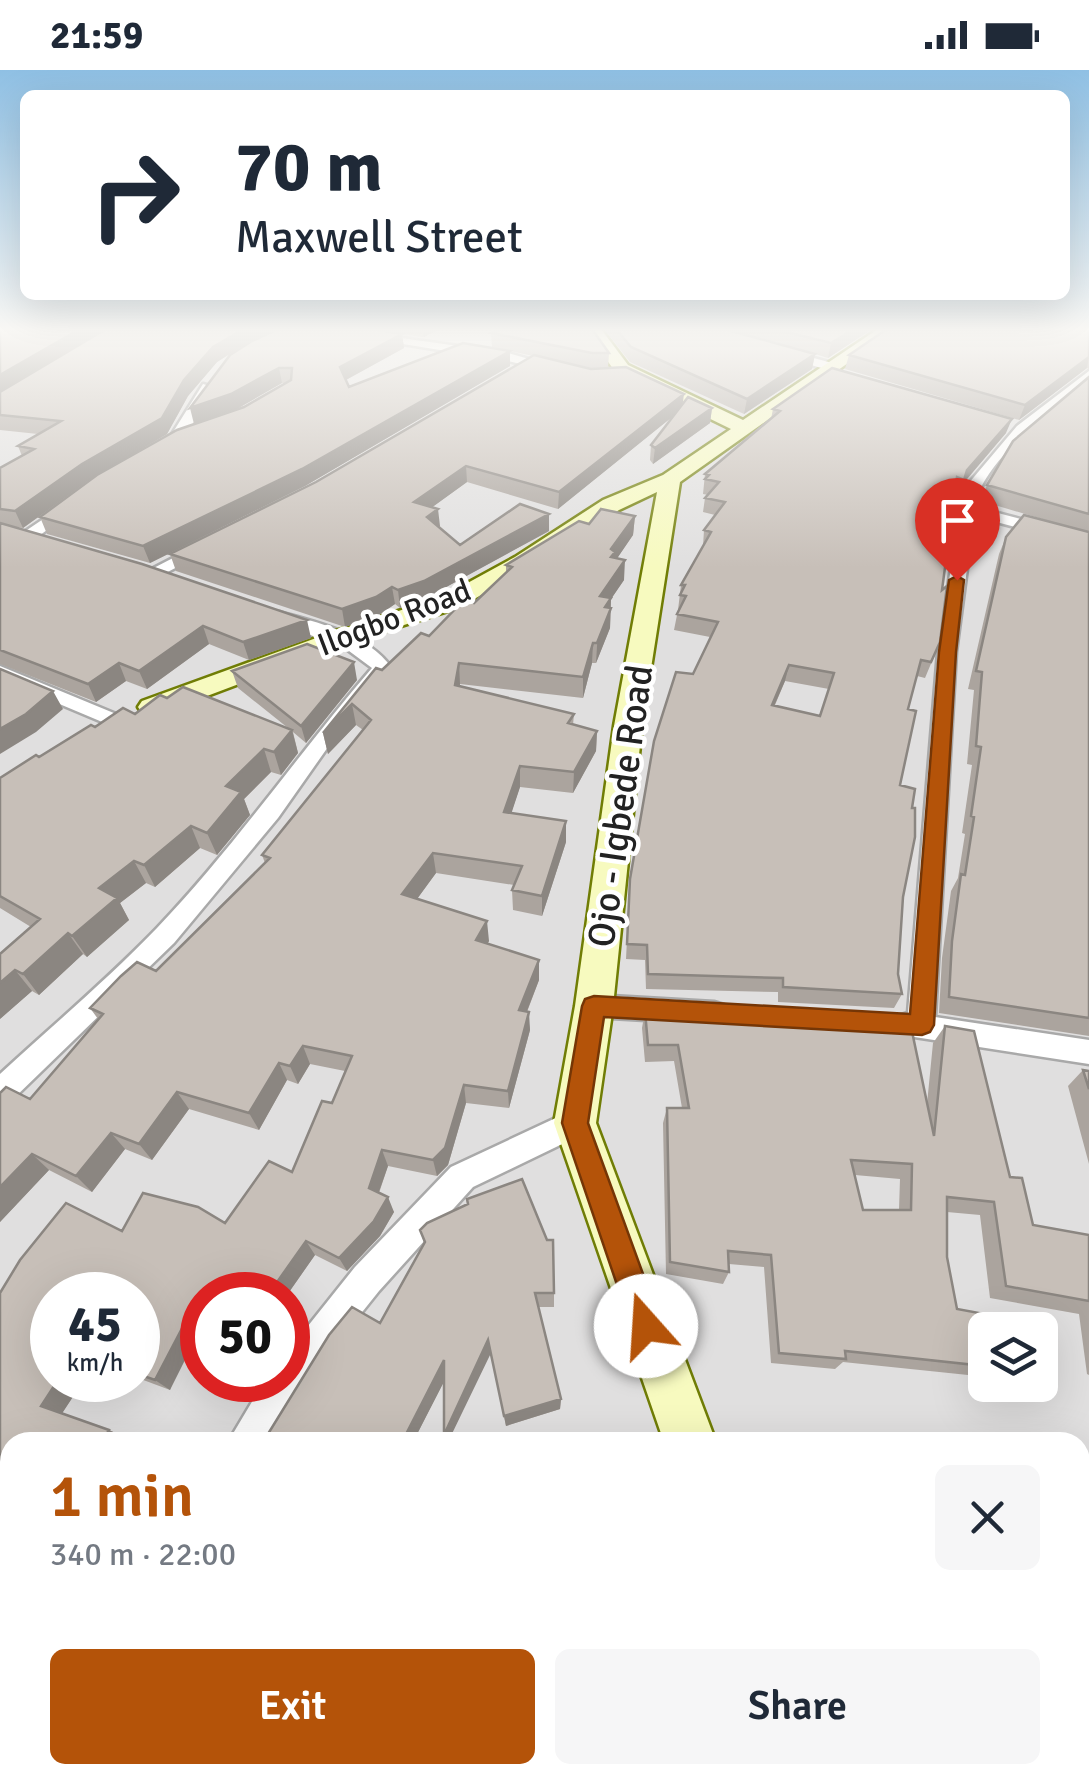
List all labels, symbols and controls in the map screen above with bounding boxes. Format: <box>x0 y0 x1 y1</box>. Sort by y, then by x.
text: 21:59 <box>50 12 143 59</box>
text: 70 m <box>235 124 383 210</box>
icon: right <box>70 130 200 260</box>
text: Maxwell Street <box>235 210 523 265</box>
pin <box>915 478 1000 581</box>
icon: arrive <box>930 493 985 548</box>
street label: Ilogbo Road <box>312 570 476 665</box>
street label: Ojo - Igbede Road <box>577 662 664 950</box>
speed limit sign: 50 <box>180 1272 310 1402</box>
position arrow <box>594 1274 698 1378</box>
text: 45 <box>68 1294 122 1356</box>
map controls <box>968 1312 1058 1402</box>
button: layers <box>968 1312 1058 1402</box>
text: km/h <box>67 1347 123 1378</box>
text: 1 min <box>50 1460 194 1534</box>
button: close <box>935 1465 1040 1570</box>
text: 340 m · 22:00 <box>50 1535 236 1574</box>
button: Exit <box>50 1649 535 1764</box>
button: Share <box>555 1649 1040 1764</box>

